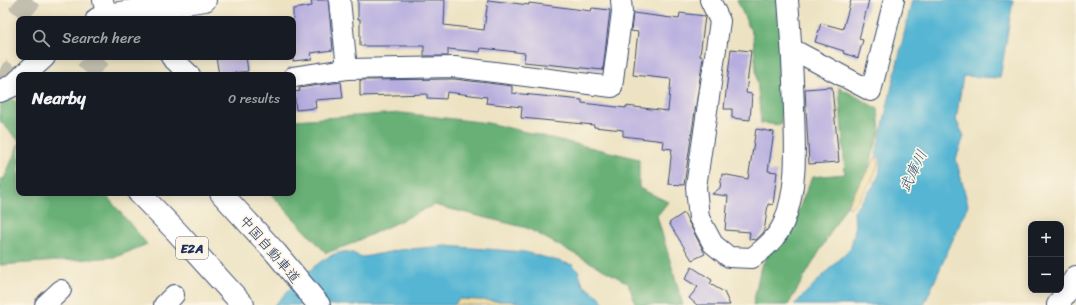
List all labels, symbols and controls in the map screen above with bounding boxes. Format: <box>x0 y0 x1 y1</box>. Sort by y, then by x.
search box <box>16 16 296 60</box>
text: Search here <box>62 25 141 51</box>
icon: search <box>30 27 52 49</box>
text: Nearby <box>32 83 86 113</box>
text: 0 results <box>228 87 280 110</box>
water label: 武庫川 <box>891 145 935 197</box>
street label: 中国自動車道 <box>233 209 307 289</box>
map controls <box>1028 221 1064 293</box>
button: + <box>1028 221 1064 257</box>
road number: E2A <box>176 237 208 259</box>
button: − <box>1028 257 1064 293</box>

